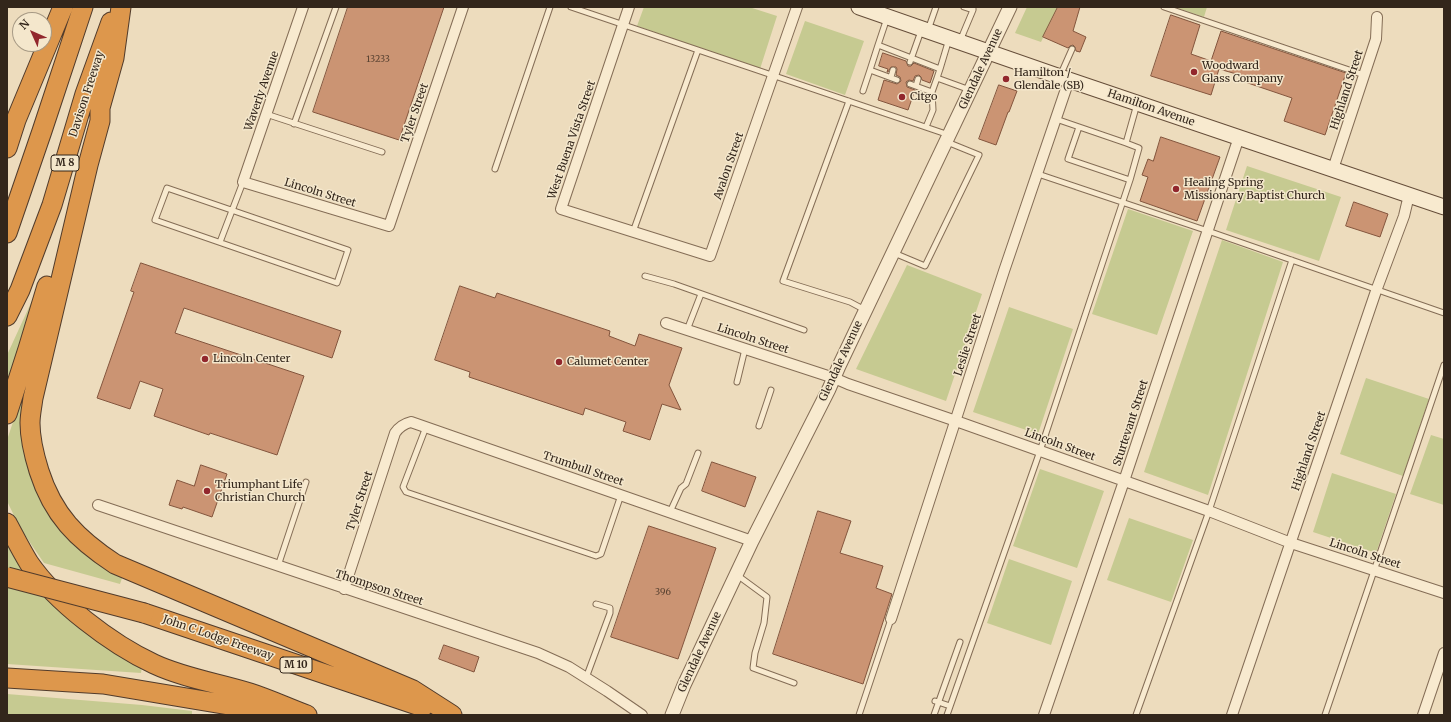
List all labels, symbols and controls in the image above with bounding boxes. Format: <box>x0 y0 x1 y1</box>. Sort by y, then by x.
north arrow <box>12 12 52 52</box>
text: N <box>16 16 32 32</box>
street label: Glendale Avenue <box>957 27 1005 111</box>
street label: Highland Street <box>1328 48 1366 132</box>
street label: Davison Freeway <box>67 49 107 139</box>
street label: Waverly Avenue <box>242 49 282 133</box>
house number: 13233 <box>366 54 390 64</box>
place label: Woodward Glass Company <box>1202 59 1283 85</box>
place label: Hamilton / Glendale (SB) <box>1014 66 1084 92</box>
marker: Woodward Glass Company <box>1189 67 1199 77</box>
marker: Hamilton / Glendale (SB) <box>1001 74 1011 84</box>
street label: West Buena Vista Street <box>545 79 599 201</box>
street label: Tyler Street <box>399 81 431 145</box>
street label: Hamilton Avenue <box>1106 87 1196 129</box>
place label: Citgo <box>910 90 938 104</box>
marker: Citgo <box>897 92 907 102</box>
street label: Avalon Street <box>711 131 747 201</box>
road number: M 8 <box>51 155 79 171</box>
street label: Lincoln Street <box>283 176 357 210</box>
place label: Healing Spring Missionary Baptist Church <box>1184 176 1325 202</box>
marker: Healing Spring Missionary Baptist Church <box>1171 184 1181 194</box>
street label: Leslie Street <box>952 312 984 378</box>
street label: Glendale Avenue <box>817 319 865 403</box>
street label: Lincoln Street <box>716 321 790 357</box>
place label: Lincoln Center <box>213 352 290 366</box>
marker: Lincoln Center <box>200 354 210 364</box>
place label: Calumet Center <box>567 355 649 369</box>
marker: Calumet Center <box>554 357 564 367</box>
street label: Sturtevant Street <box>1111 378 1151 468</box>
street label: Highland Street <box>1289 409 1329 493</box>
street label: Lincoln Street <box>1023 426 1097 464</box>
street label: Trumbull Street <box>541 449 625 489</box>
street label: Tyler Street <box>344 469 376 533</box>
place label: Triumphant Life Christian Church <box>215 478 305 504</box>
marker: Triumphant Life Christian Church <box>202 486 212 496</box>
street label: Lincoln Street <box>1328 536 1402 572</box>
street label: Thompson Street <box>333 568 425 608</box>
house number: 396 <box>655 587 671 597</box>
street label: Glendale Avenue <box>676 610 724 694</box>
street label: John C Lodge Freeway <box>161 613 275 663</box>
road number: M 10 <box>280 657 312 673</box>

